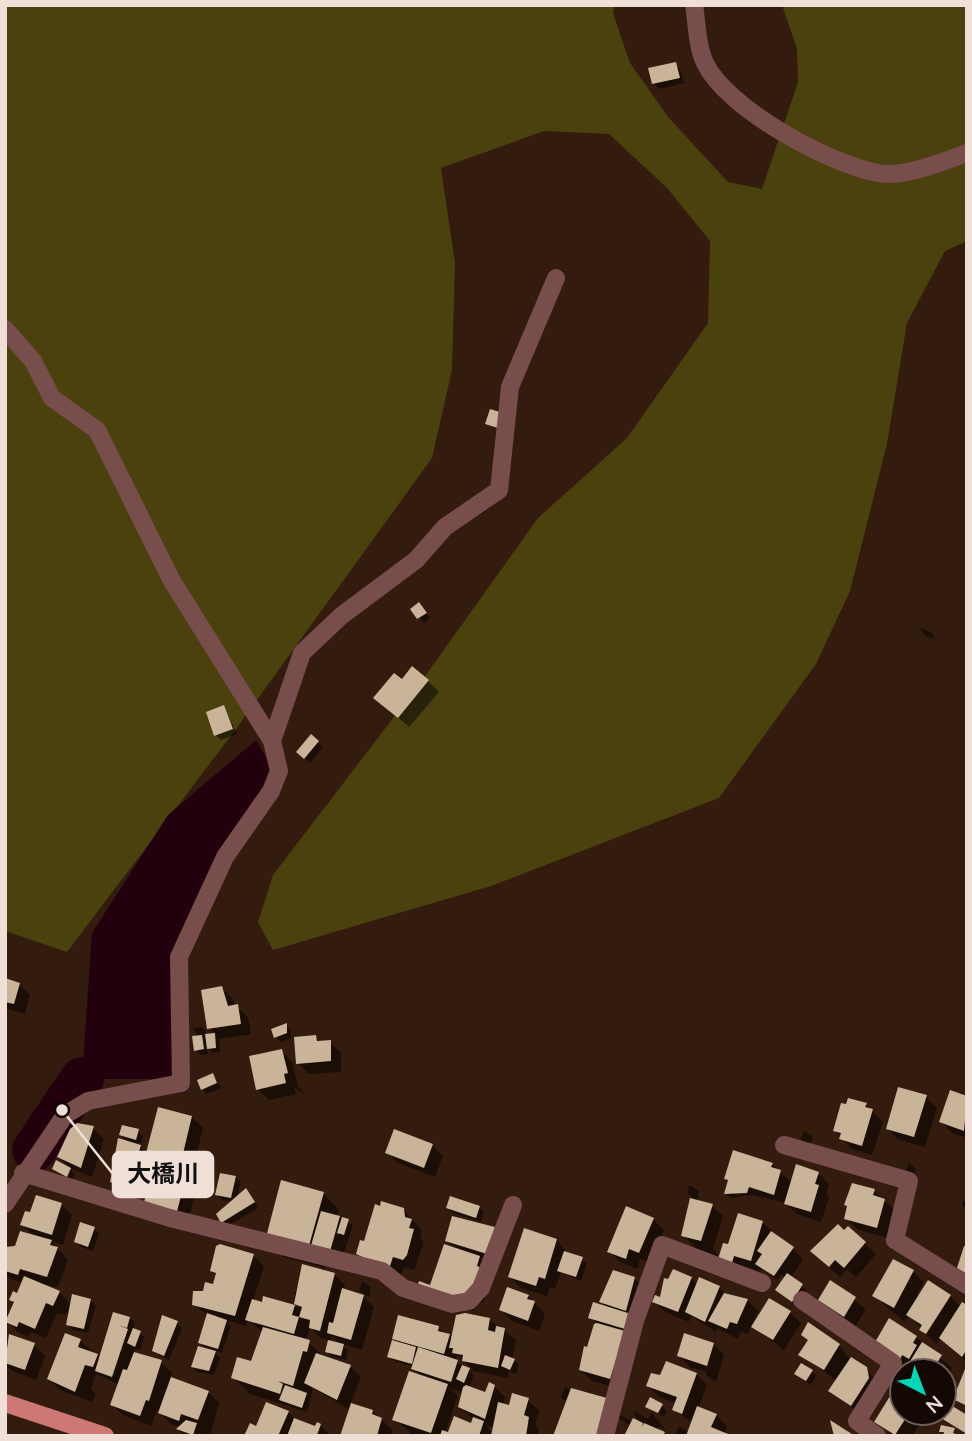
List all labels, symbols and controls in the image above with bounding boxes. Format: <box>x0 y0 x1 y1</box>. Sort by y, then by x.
callout: 大橋川 <box>113 1152 213 1197</box>
text: 大橋川 <box>127 1158 199 1187</box>
north arrow <box>888 1357 958 1427</box>
text: N <box>922 1392 948 1418</box>

